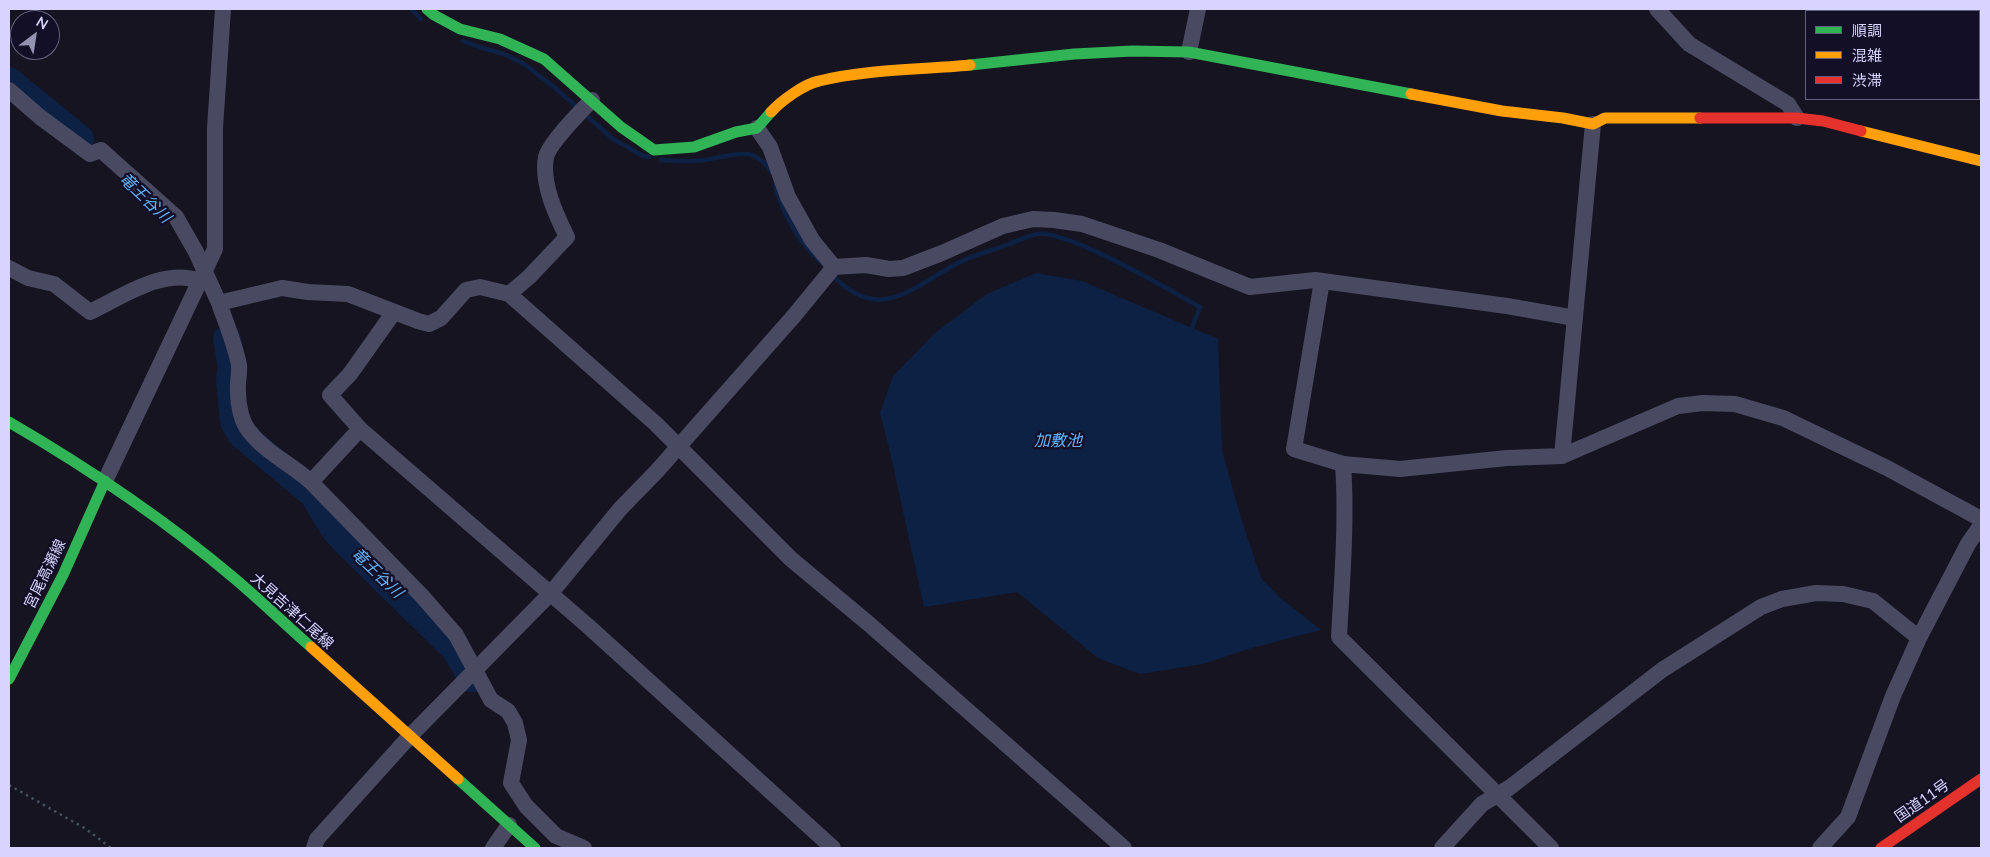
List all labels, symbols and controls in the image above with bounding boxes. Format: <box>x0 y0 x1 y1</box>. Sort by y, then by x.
north arrow <box>10 10 60 60</box>
legend <box>1805 10 1980 100</box>
text: N <box>33 13 51 33</box>
text: 順調 <box>1852 21 1882 39</box>
text: 混雑 <box>1852 46 1882 64</box>
text: 渋滞 <box>1852 71 1882 89</box>
water label: 竜王谷川 <box>115 169 175 227</box>
water label: 加敷池 <box>1034 431 1082 451</box>
street label: 宮尾高瀬線 <box>20 536 70 612</box>
water label: 竜王谷川 <box>347 544 407 602</box>
street label: 大見吉津仁尾線 <box>247 569 337 653</box>
street label: 国道11号 <box>1891 776 1953 826</box>

